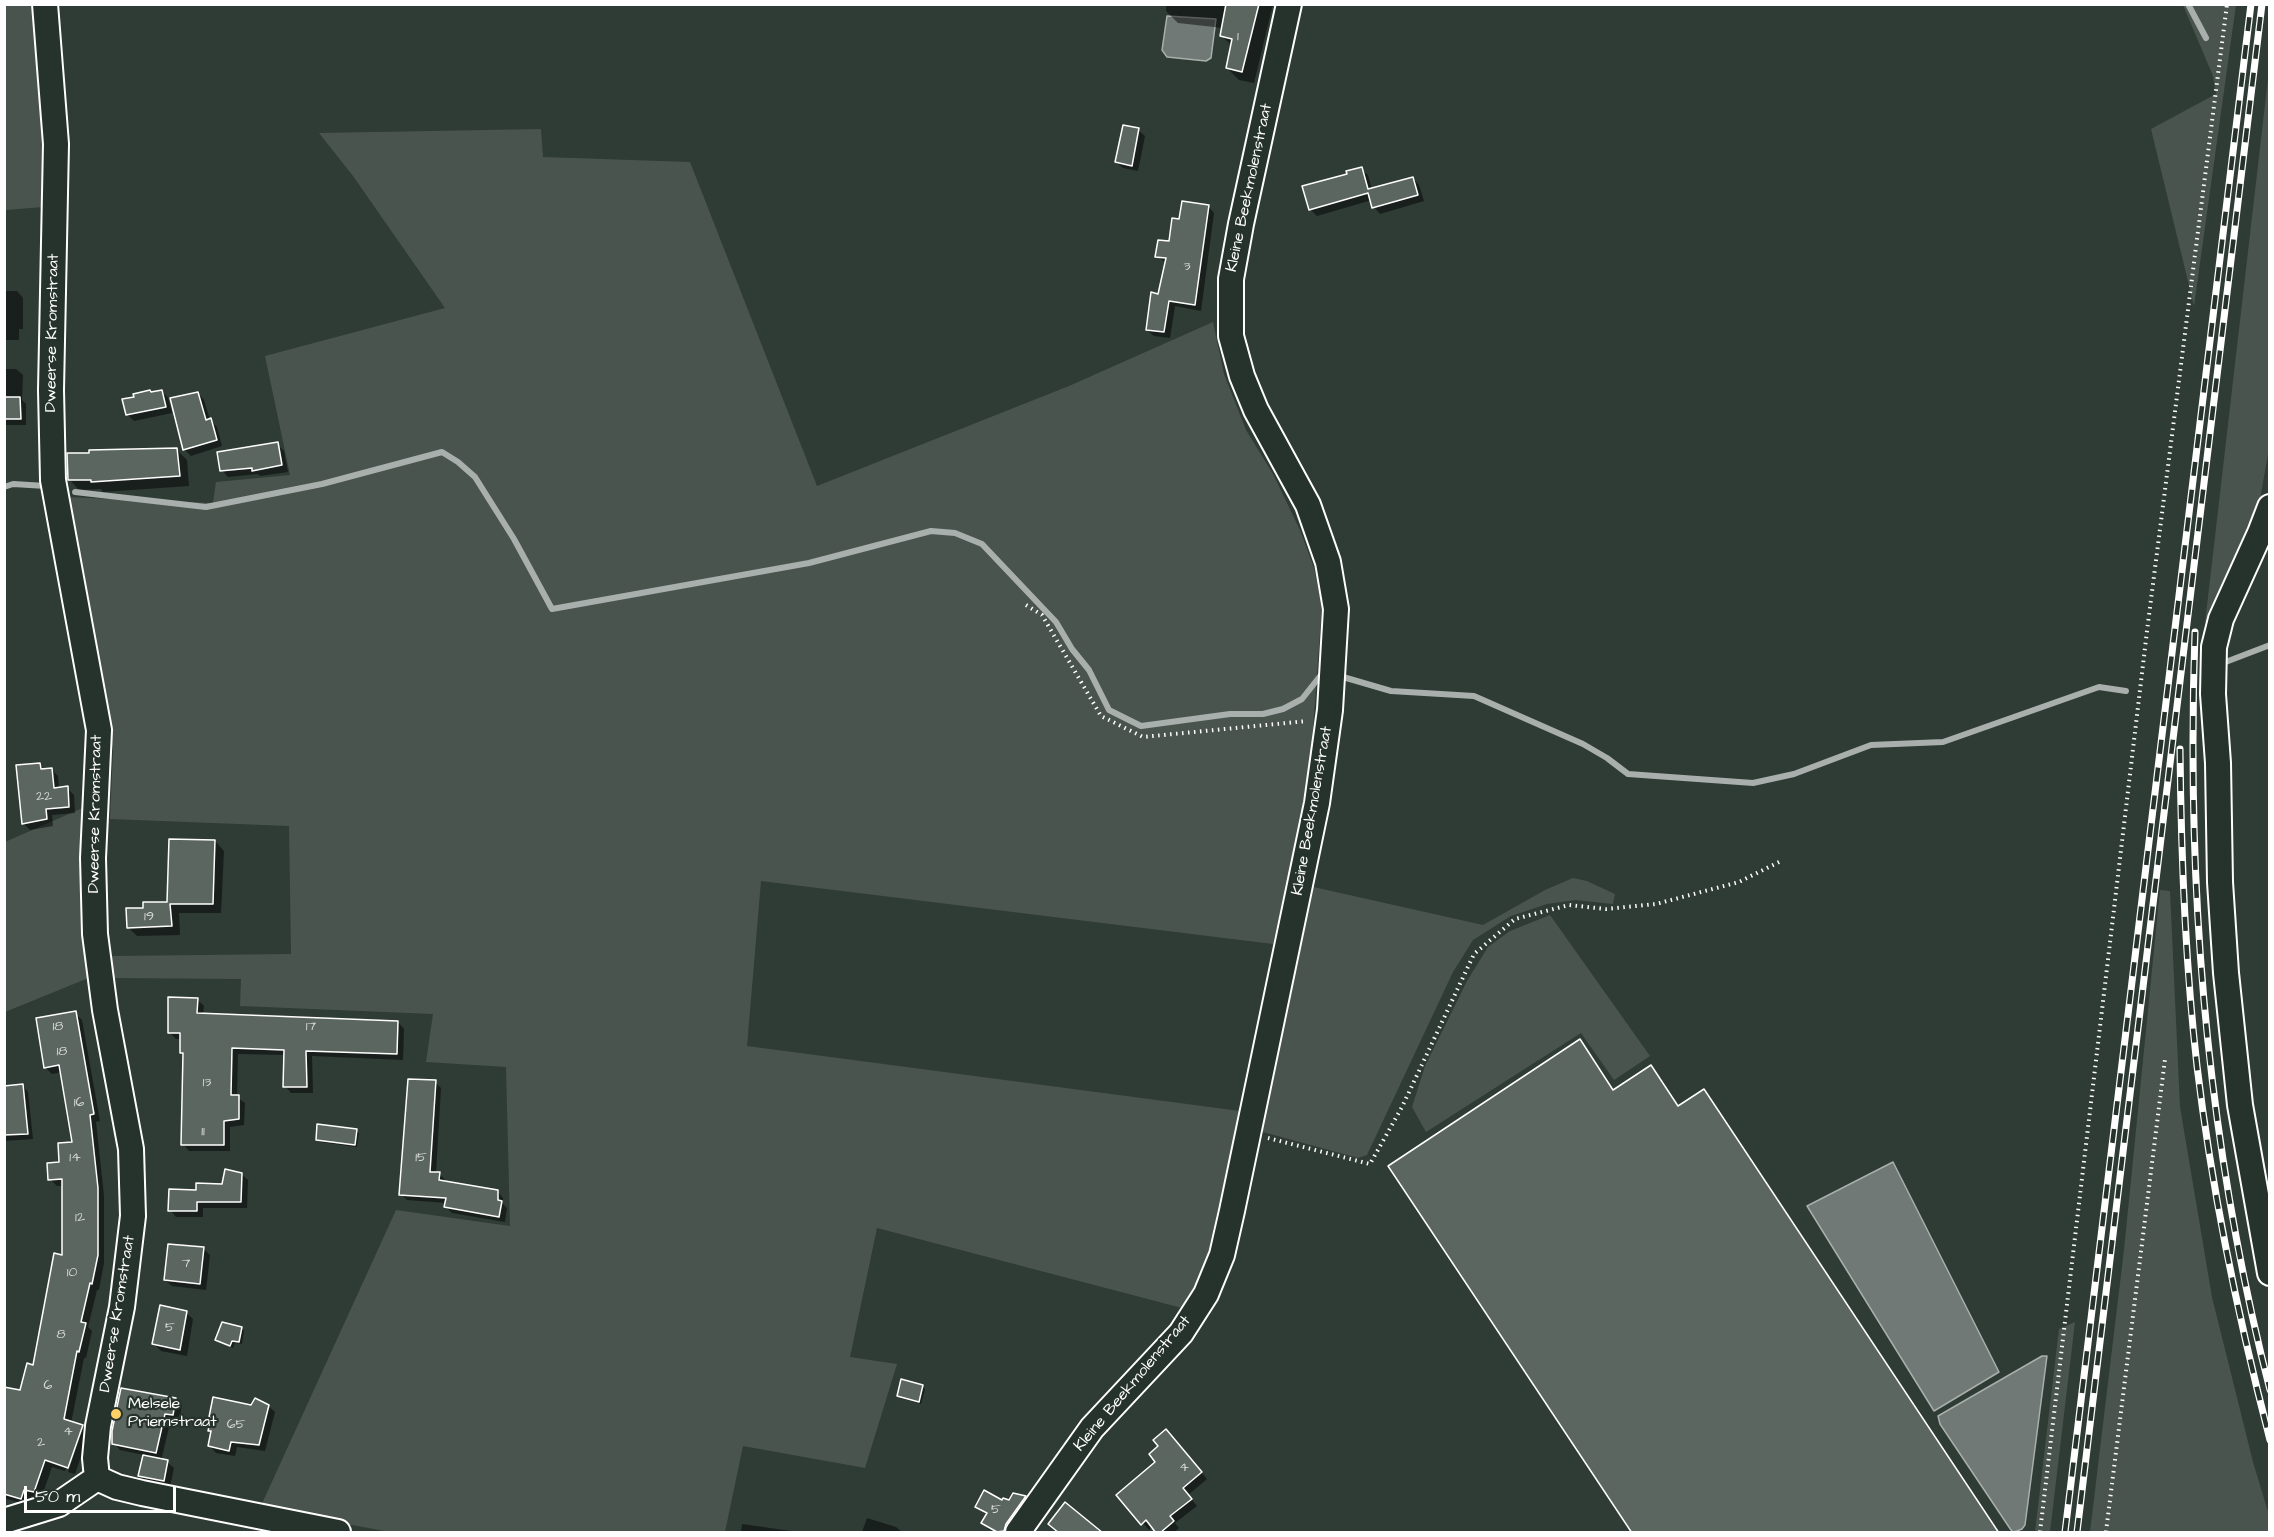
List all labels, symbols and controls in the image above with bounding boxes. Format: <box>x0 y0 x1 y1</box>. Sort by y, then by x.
house number: 1 <box>1237 29 1239 45</box>
street label: Kleine Beekmolenstraat <box>1223 102 1277 274</box>
street label: Dweerse Kromstraat <box>42 254 64 412</box>
house number: 3 <box>1183 259 1191 275</box>
street label: Kleine Beekmolenstraat <box>1289 725 1337 897</box>
street label: Dweerse Kromstraat <box>85 735 107 893</box>
house number: 22 <box>36 789 52 805</box>
house number: 19 <box>144 909 154 925</box>
house number: 18 <box>53 1019 63 1035</box>
house number: 17 <box>306 1019 316 1035</box>
house number: 18 <box>57 1044 67 1060</box>
house number: 13 <box>203 1075 211 1091</box>
house number: 16 <box>74 1095 84 1111</box>
house number: 11 <box>201 1124 205 1140</box>
house number: 14 <box>69 1150 81 1166</box>
house number: 15 <box>415 1150 427 1166</box>
house number: 12 <box>75 1210 85 1226</box>
street label: Dweerse Kromstraat <box>96 1234 140 1394</box>
house number: 7 <box>182 1256 190 1272</box>
house number: 10 <box>67 1265 77 1281</box>
street label: Kleine Beekmolenstraat <box>1071 1312 1195 1456</box>
house number: 5 <box>165 1320 175 1336</box>
house number: 8 <box>56 1327 66 1343</box>
house number: 6 <box>44 1378 52 1394</box>
place label: Melsele Priemstraat <box>128 1395 217 1433</box>
marker: Melsele Priemstraat <box>109 1407 123 1421</box>
house number: 65 <box>227 1417 245 1433</box>
house number: 4 <box>63 1424 73 1440</box>
house number: 2 <box>37 1435 45 1451</box>
house number: 4 <box>1179 1460 1189 1476</box>
scale bar <box>27 1474 178 1512</box>
text: 50 m <box>35 1484 80 1509</box>
house number: 5 <box>991 1502 1001 1518</box>

